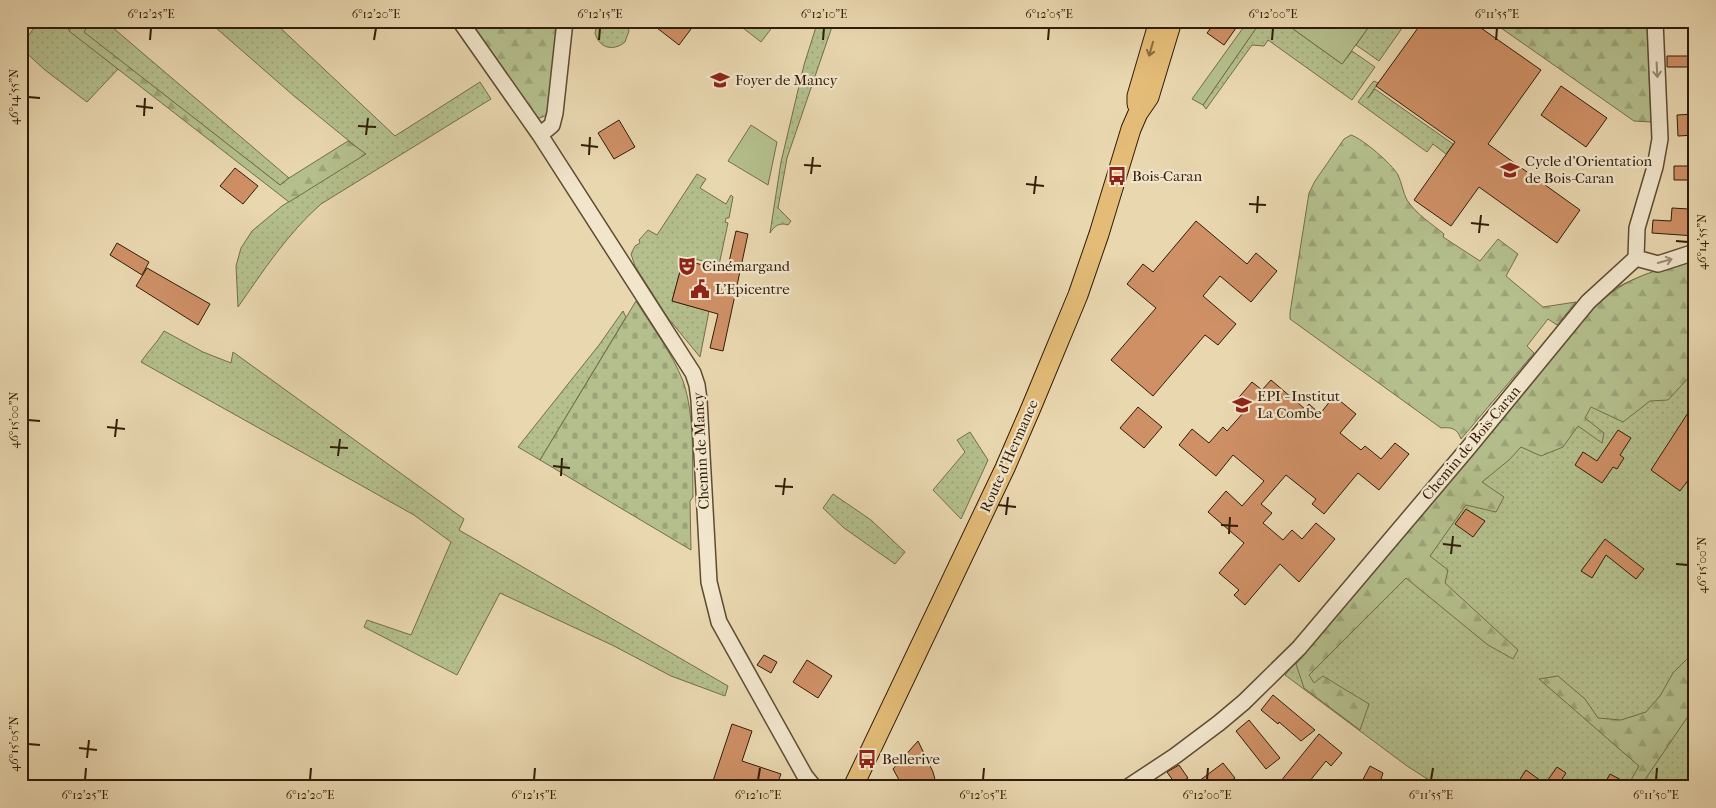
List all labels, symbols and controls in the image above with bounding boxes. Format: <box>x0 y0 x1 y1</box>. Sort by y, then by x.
text: 6°12'25"E <box>127 7 175 21</box>
text: 6°12'20"E <box>352 7 400 21</box>
text: 6°12'15"E <box>577 7 623 21</box>
text: 6°12'10"E <box>801 7 847 21</box>
text: 6°12'05"E <box>1025 7 1073 21</box>
text: 6°12'00"E <box>1248 7 1298 21</box>
text: 6°11'55"E <box>1475 7 1519 21</box>
one-way arrow <box>1145 40 1155 56</box>
one-way arrow <box>1653 62 1662 78</box>
text: 46°14'55"N <box>7 69 21 125</box>
school or university icon: Foyer de Mancy <box>709 69 731 91</box>
place label: Foyer de Mancy <box>735 71 838 89</box>
place label: Cycle d'Orientation de Bois-Caran <box>1525 152 1652 187</box>
school or university icon: Cycle d'Orientation de Bois-Caran <box>1499 159 1521 181</box>
bus stop icon: Bois-Caran <box>1106 165 1128 187</box>
place label: Bois-Caran <box>1132 167 1202 185</box>
text: 46°14'55"N <box>1695 214 1709 270</box>
theatre icon: Cinémargand <box>676 255 698 277</box>
one-way arrow <box>1657 256 1673 266</box>
place label: Cinémargand <box>702 257 791 275</box>
public building icon: L'Epicentre <box>689 278 711 300</box>
place label: L'Epicentre <box>715 280 790 298</box>
street label: Chemin de Bois-Caran <box>1418 382 1524 504</box>
place label: EPI - Institut La Combe <box>1257 387 1341 422</box>
street label: Chemin de Mancy <box>689 391 713 510</box>
text: 46°15'00"N <box>7 392 21 448</box>
school or university icon: EPI - Institut La Combe <box>1231 394 1253 416</box>
street label: Route d'Hermance <box>976 396 1042 515</box>
text: 46°15'00"N <box>1695 537 1709 593</box>
text: 46°15'05"N <box>7 716 21 772</box>
bus stop icon: Bellerive <box>856 748 878 770</box>
place label: Bellerive <box>882 750 940 768</box>
text: 6°12'25"E <box>61 788 109 802</box>
text: 6°12'20"E <box>286 788 334 802</box>
text: 6°12'15"E <box>511 788 557 802</box>
text: 6°12'10"E <box>735 788 781 802</box>
text: 6°12'05"E <box>959 788 1007 802</box>
text: 6°12'00"E <box>1182 788 1232 802</box>
text: 6°11'55"E <box>1409 788 1453 802</box>
text: 6°11'50"E <box>1633 788 1679 802</box>

